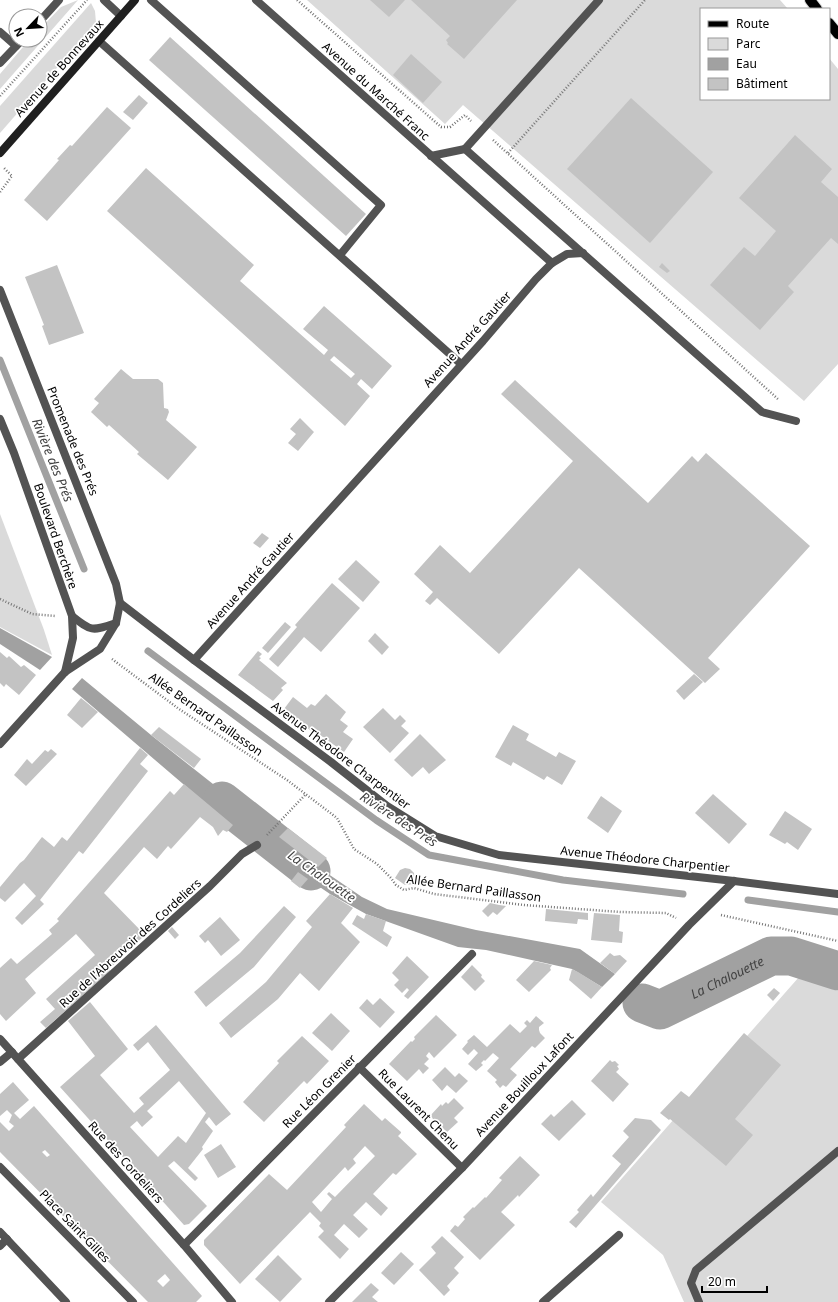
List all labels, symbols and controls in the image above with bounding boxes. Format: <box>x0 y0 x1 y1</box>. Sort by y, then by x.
north arrow <box>8 8 48 48</box>
legend <box>700 8 830 100</box>
street label: Avenue de Bonnevaux <box>11 15 108 120</box>
text: Route <box>736 15 769 32</box>
text: N <box>10 25 27 40</box>
text: Parc <box>736 35 761 52</box>
street label: Avenue du Marché Franc <box>319 38 434 144</box>
text: Eau <box>736 55 757 72</box>
text: Bâtiment <box>736 75 788 92</box>
street label: Avenue André Gautier <box>419 287 515 391</box>
street label: Promenade des Prés <box>43 384 103 498</box>
water label: Rivière des Prés <box>28 415 78 505</box>
street label: Boulevard Berchère <box>30 481 82 591</box>
street label: Avenue André Gautier <box>202 528 298 632</box>
street label: Allée Bernard Paillasson <box>146 668 266 760</box>
street label: Avenue Théodore Charpentier <box>268 697 414 813</box>
water label: Rivière des Prés <box>357 787 441 851</box>
street label: Avenue Théodore Charpentier <box>560 842 730 876</box>
water label: La Chalouette <box>284 846 360 906</box>
street label: Allée Bernard Paillasson <box>406 870 542 906</box>
street label: Rue de l'Abreuvoir des Cordeliers <box>55 874 205 1011</box>
water label: La Chalouette <box>688 952 767 1003</box>
street label: Avenue Bouilloux Lafont <box>471 1028 577 1140</box>
street label: Rue Léon Grenier <box>278 1050 360 1132</box>
street label: Rue Laurent Chenu <box>375 1065 463 1153</box>
street label: Rue des Cordeliers <box>84 1117 168 1207</box>
street label: Place Saint-Gilles <box>36 1186 114 1266</box>
scale bar <box>702 1268 767 1294</box>
text: 20 m <box>708 1273 736 1290</box>

